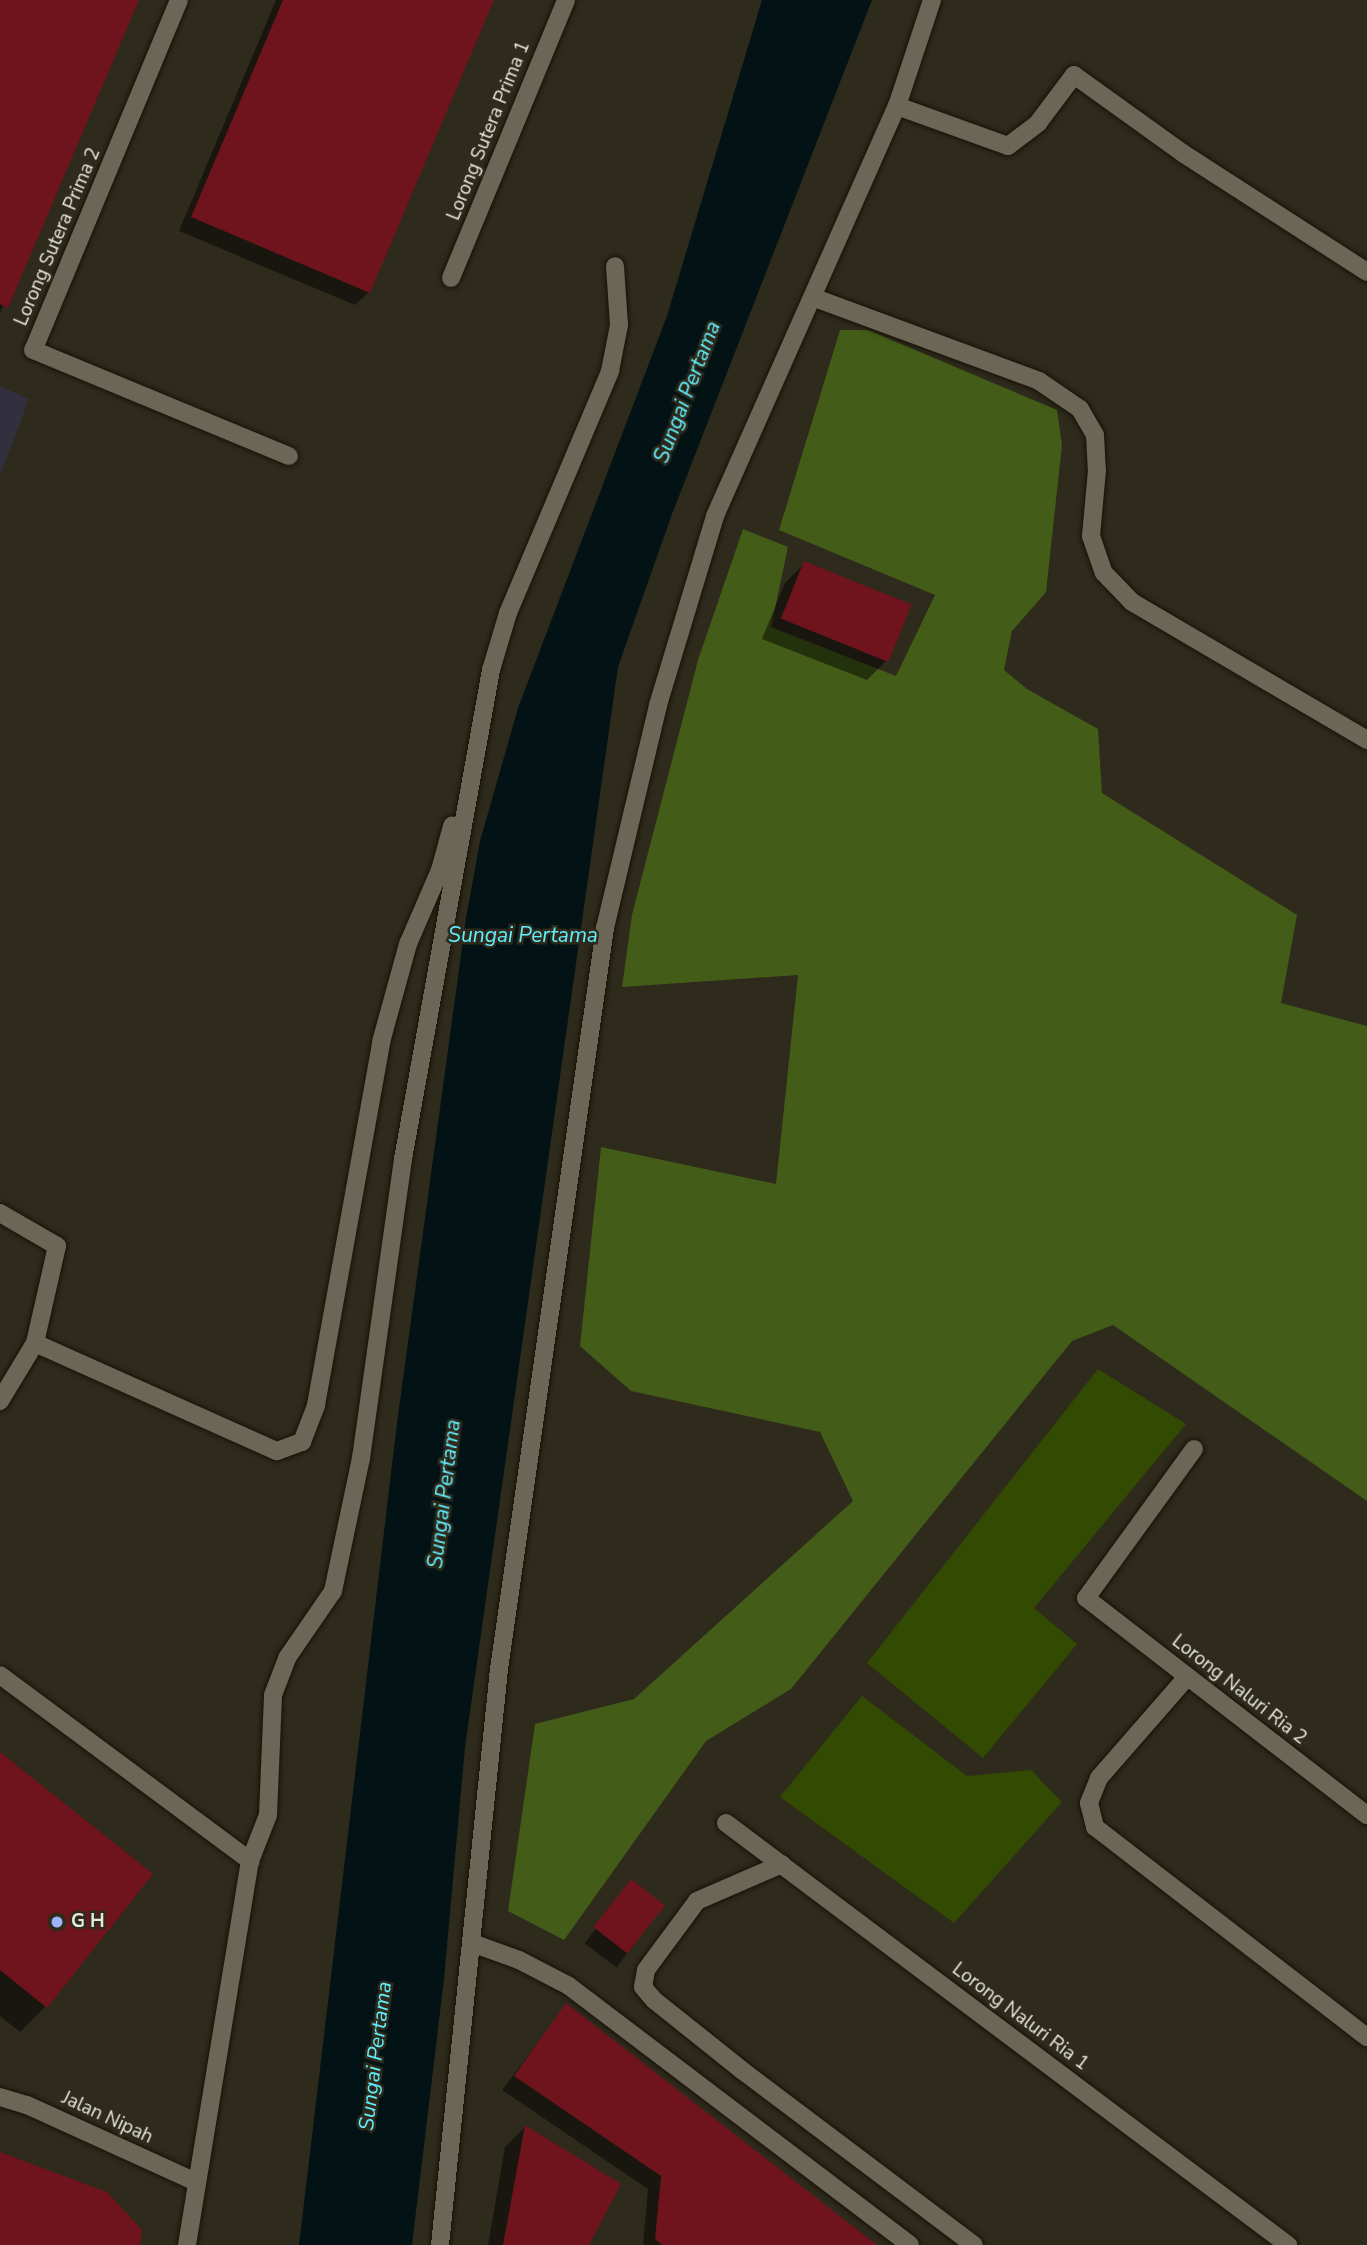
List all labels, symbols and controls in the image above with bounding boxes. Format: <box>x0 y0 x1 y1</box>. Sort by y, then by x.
street label: Lorong Sutera Prima 1 <box>443 38 535 224</box>
street label: Lorong Sutera Prima 2 <box>10 145 106 329</box>
water label: Sungai Pertama <box>648 317 726 467</box>
water label: Sungai Pertama <box>448 922 598 948</box>
water label: Sungai Pertama <box>422 1418 466 1570</box>
street label: Lorong Naluri Ria 2 <box>1167 1630 1311 1750</box>
place label: G H <box>71 1911 105 1933</box>
marker: G H <box>49 1914 65 1930</box>
street label: Lorong Naluri Ria 1 <box>947 1958 1093 2076</box>
water label: Sungai Pertama <box>353 1980 397 2132</box>
street label: Jalan Nipah <box>58 2087 156 2149</box>

